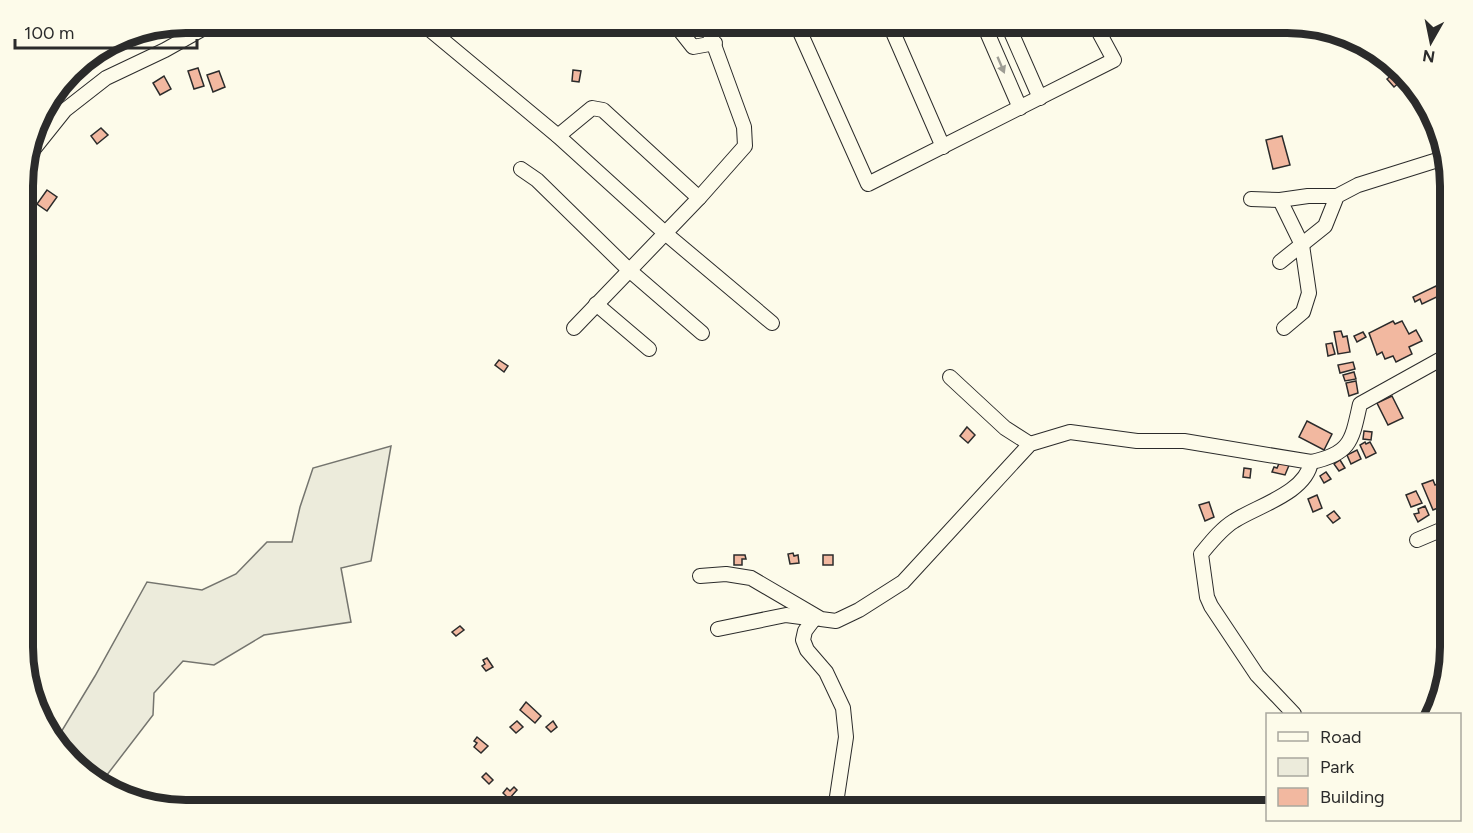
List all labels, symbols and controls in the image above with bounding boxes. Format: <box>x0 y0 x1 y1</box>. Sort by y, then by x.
scale bar <box>15 12 196 50</box>
north arrow <box>1401 12 1461 72</box>
text: 100 m <box>24 22 74 44</box>
text: N <box>1421 46 1436 67</box>
one-way arrow <box>997 56 1007 74</box>
legend <box>1266 713 1461 821</box>
text: Road <box>1320 726 1361 748</box>
text: Park <box>1320 756 1355 778</box>
text: Building <box>1320 786 1385 808</box>

